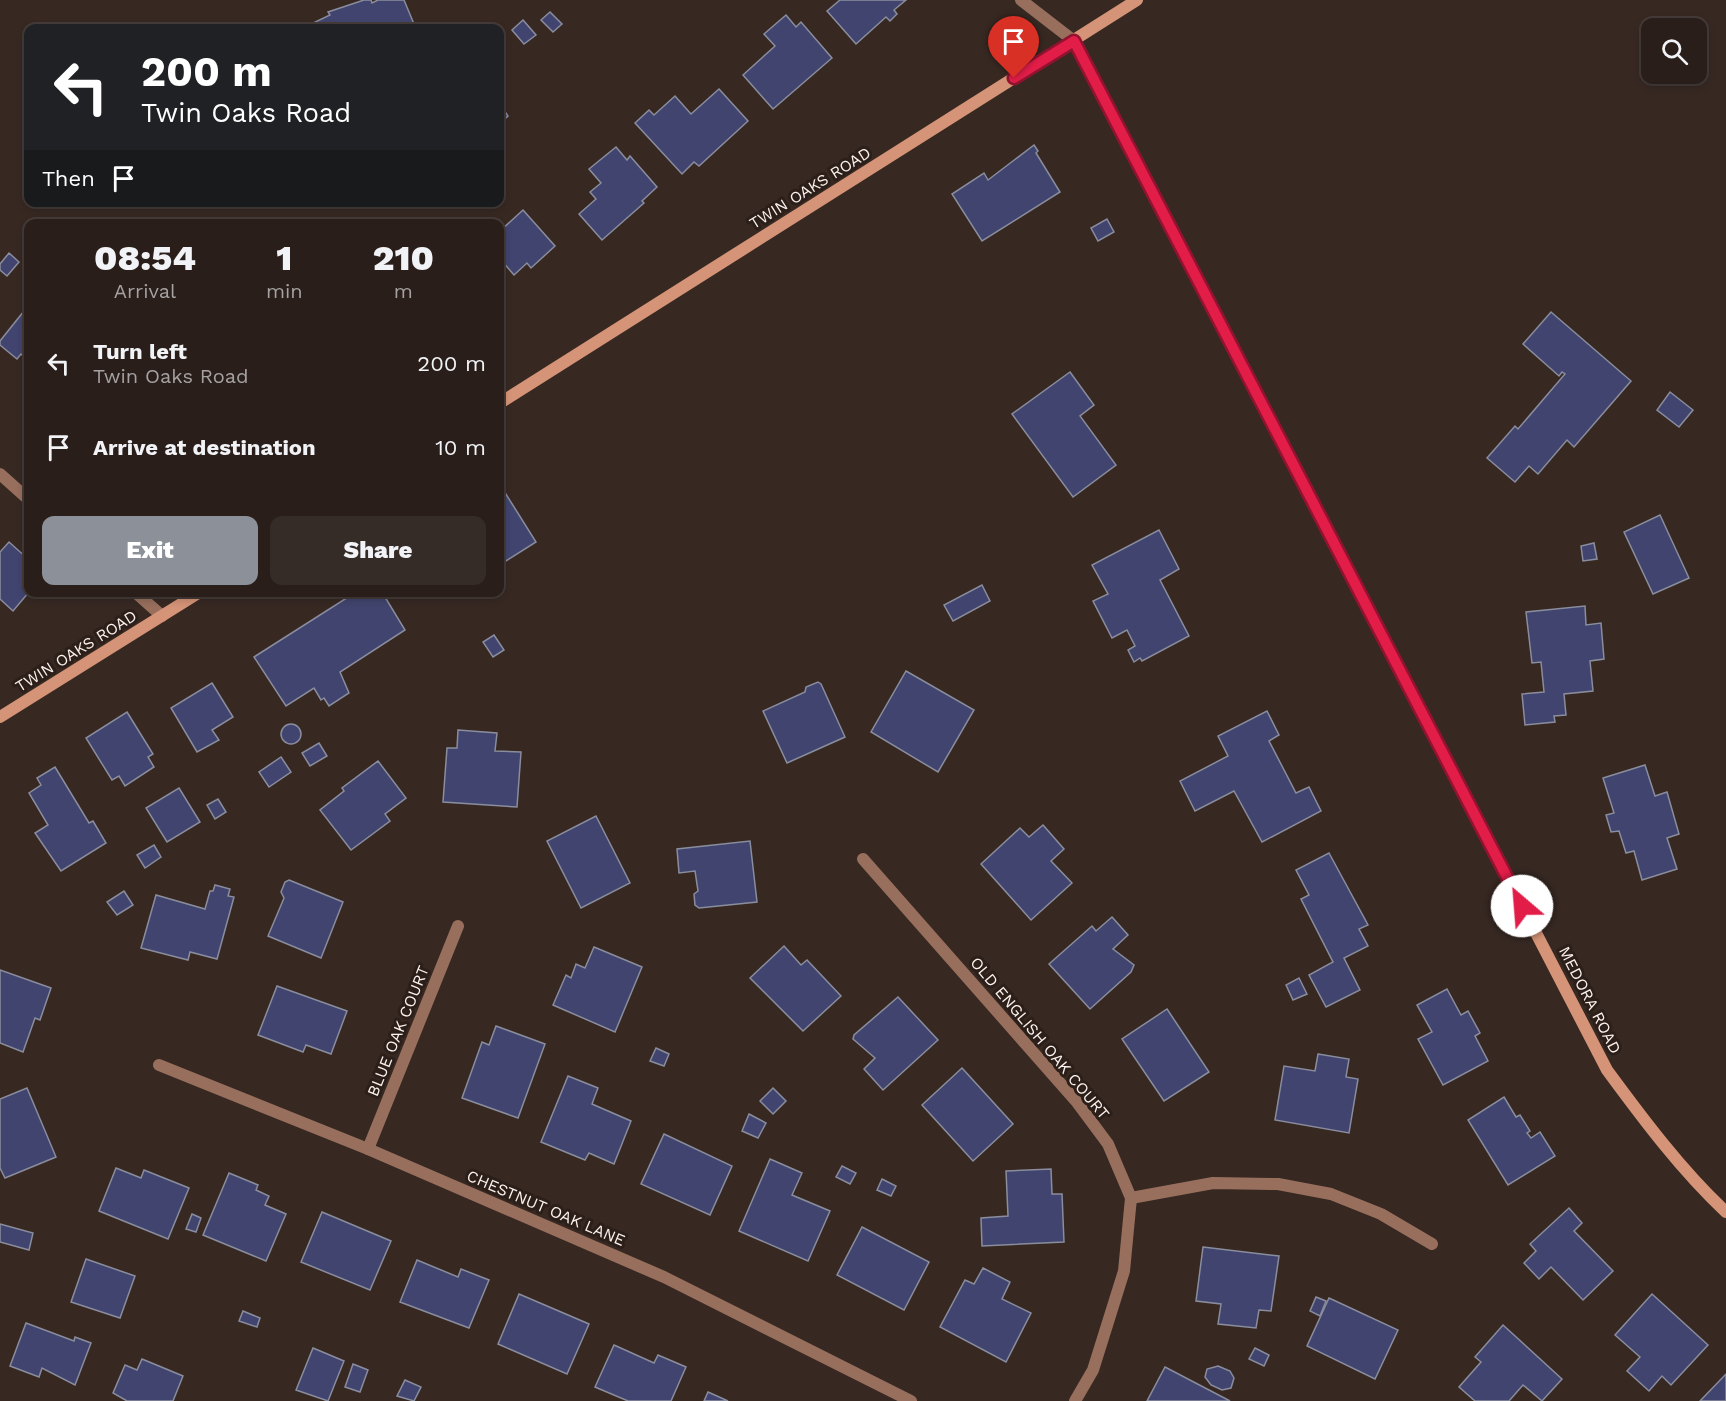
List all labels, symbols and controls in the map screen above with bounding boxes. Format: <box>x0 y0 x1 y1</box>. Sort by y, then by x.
pin <box>988 16 1039 78</box>
map controls <box>1641 18 1707 84</box>
button: search <box>1641 18 1707 84</box>
icon: arrive <box>997 25 1030 58</box>
text: 200 m <box>141 47 272 96</box>
icon: left <box>42 48 120 126</box>
text: Twin Oaks Road <box>141 97 351 129</box>
street label: TWIN OAKS ROAD <box>746 143 874 233</box>
icon: arrive <box>107 162 140 195</box>
text: Then <box>42 166 95 191</box>
text: 08:54 <box>94 237 196 279</box>
text: 1 <box>276 237 292 279</box>
text: 210 <box>373 237 434 279</box>
text: Arrival <box>114 279 176 303</box>
text: min <box>266 279 303 303</box>
text: m <box>394 279 413 303</box>
text: Turn left <box>93 339 187 364</box>
icon: left <box>42 347 75 380</box>
text: 200 m <box>417 351 486 376</box>
text: Twin Oaks Road <box>93 364 249 388</box>
icon: arrive <box>42 431 75 464</box>
text: Arrive at destination <box>93 435 316 460</box>
text: 10 m <box>435 435 486 460</box>
button: Exit <box>42 516 258 585</box>
button: Share <box>270 516 486 585</box>
street label: TWIN OAKS ROAD <box>12 606 140 696</box>
position arrow <box>1490 874 1554 938</box>
street label: MEDORA ROAD <box>1555 943 1625 1057</box>
street label: OLD ENGLISH OAK COURT <box>967 953 1114 1123</box>
street label: BLUE OAK COURT <box>363 963 433 1099</box>
street label: CHESTNUT OAK LANE <box>464 1166 628 1250</box>

